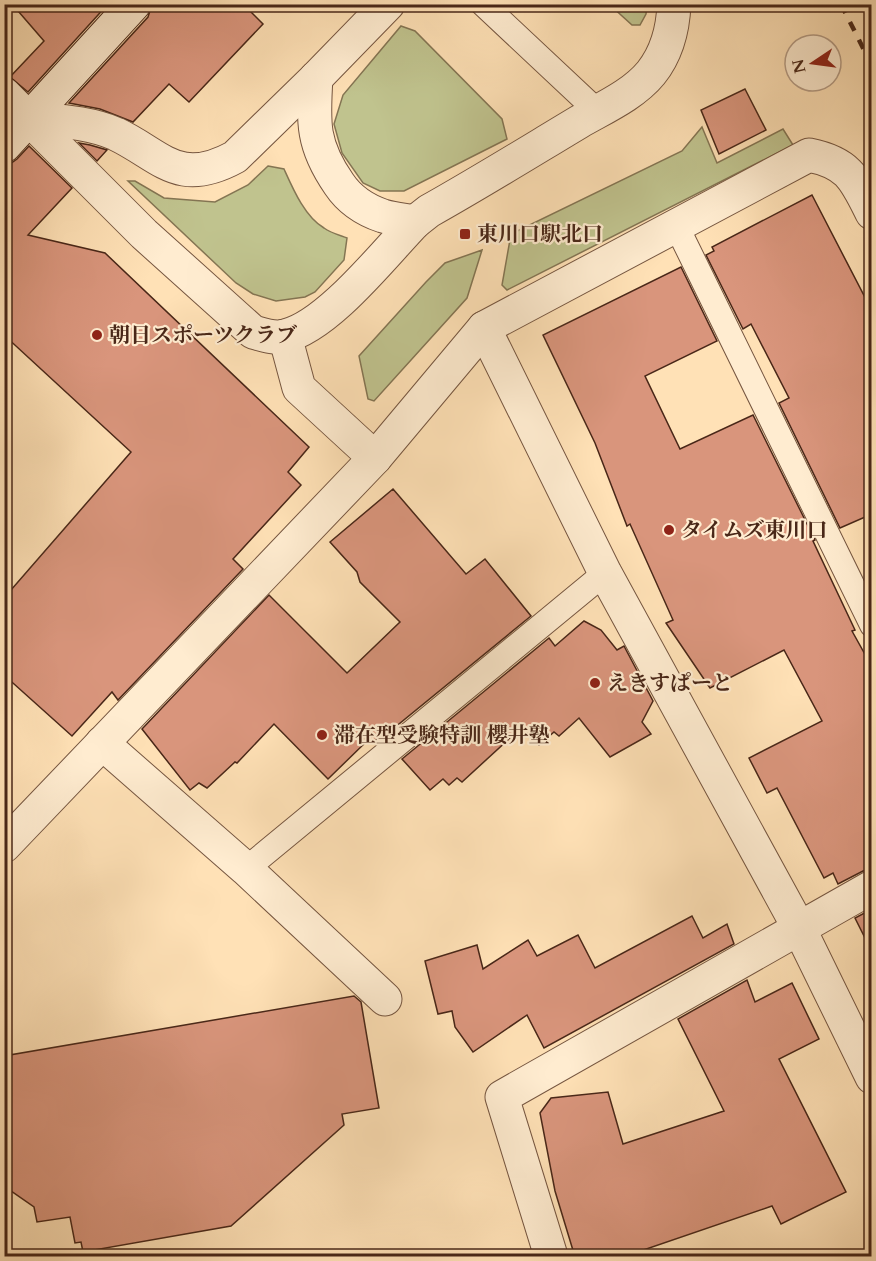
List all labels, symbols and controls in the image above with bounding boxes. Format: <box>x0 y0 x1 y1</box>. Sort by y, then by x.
north arrow <box>783 33 843 93</box>
text: N <box>787 57 812 75</box>
place label: 東川口駅北口 <box>477 220 603 249</box>
marker: 東川口駅北口 <box>458 227 472 241</box>
place label: 朝日スポーツクラブ <box>109 321 297 350</box>
marker: 朝日スポーツクラブ <box>90 328 104 342</box>
place label: タイムズ東川口 <box>681 516 828 545</box>
marker: タイムズ東川口 <box>662 523 676 537</box>
place label: えきすぱーと <box>607 669 733 698</box>
marker: えきすぱーと <box>588 676 602 690</box>
place label: 滞在型受験特訓 櫻井塾 <box>334 721 550 750</box>
marker: 滞在型受験特訓 櫻井塾 <box>315 728 329 742</box>

